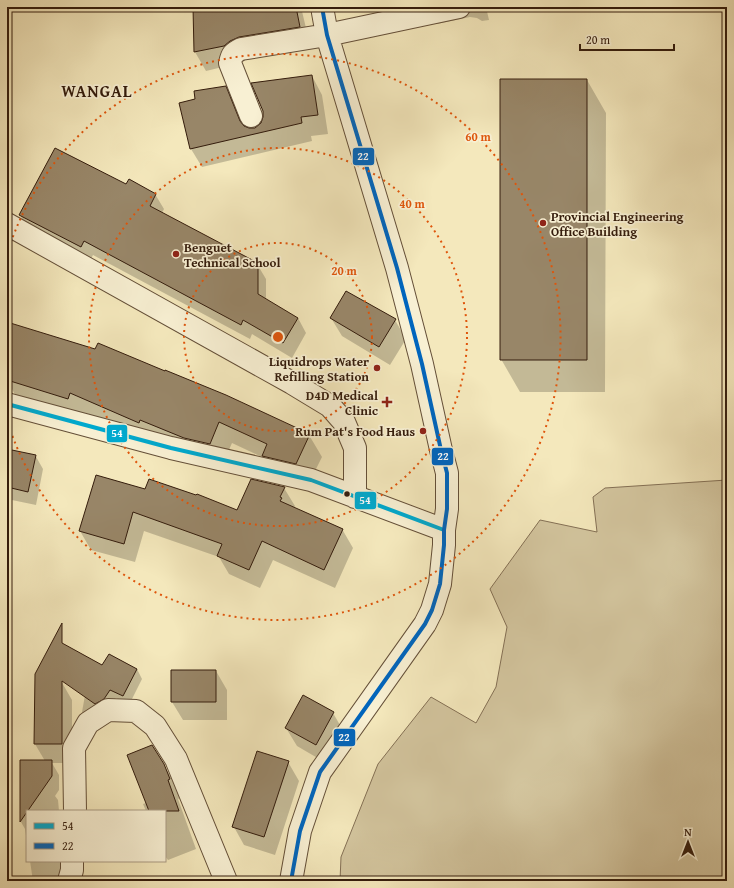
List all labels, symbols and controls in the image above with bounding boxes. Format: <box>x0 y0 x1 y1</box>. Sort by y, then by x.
scale bar <box>580 26 674 52</box>
text: 20 m <box>586 31 610 48</box>
district label: WANGAL <box>61 78 133 103</box>
text: 60 m <box>465 128 491 145</box>
line badge: 22 <box>352 147 375 166</box>
text: 22 <box>357 148 369 164</box>
text: 40 m <box>399 195 425 212</box>
place label: Provincial Engineering Office Building <box>551 207 684 241</box>
marker: Provincial Engineering Office Building <box>538 218 548 228</box>
place label: Benguet Technical School <box>184 238 280 272</box>
marker: Benguet Technical School <box>171 249 181 259</box>
text: 20 m <box>331 262 357 279</box>
centre of rings <box>271 330 285 344</box>
place label: Liquidrops Water Refilling Station <box>269 352 369 386</box>
marker: Liquidrops Water Refilling Station <box>372 363 382 373</box>
place label: D4D Medical Clinic <box>306 386 378 420</box>
marker: D4D Medical Clinic <box>381 396 393 408</box>
place label: Rum Pat's Food Haus <box>295 422 415 441</box>
line badge: 54 <box>106 424 128 443</box>
text: 54 <box>111 425 123 441</box>
marker: Rum Pat's Food Haus <box>418 426 428 436</box>
line badge: 22 <box>431 447 454 466</box>
text: 22 <box>437 448 449 464</box>
unlabelled marker <box>342 489 352 499</box>
line badge: 54 <box>354 491 377 510</box>
text: 54 <box>359 492 371 508</box>
line badge: 22 <box>333 728 356 747</box>
text: 22 <box>338 729 350 745</box>
legend <box>26 810 166 862</box>
text: 54 <box>62 817 74 834</box>
north arrow <box>668 822 708 862</box>
text: N <box>684 824 692 840</box>
text: 22 <box>62 837 74 854</box>

